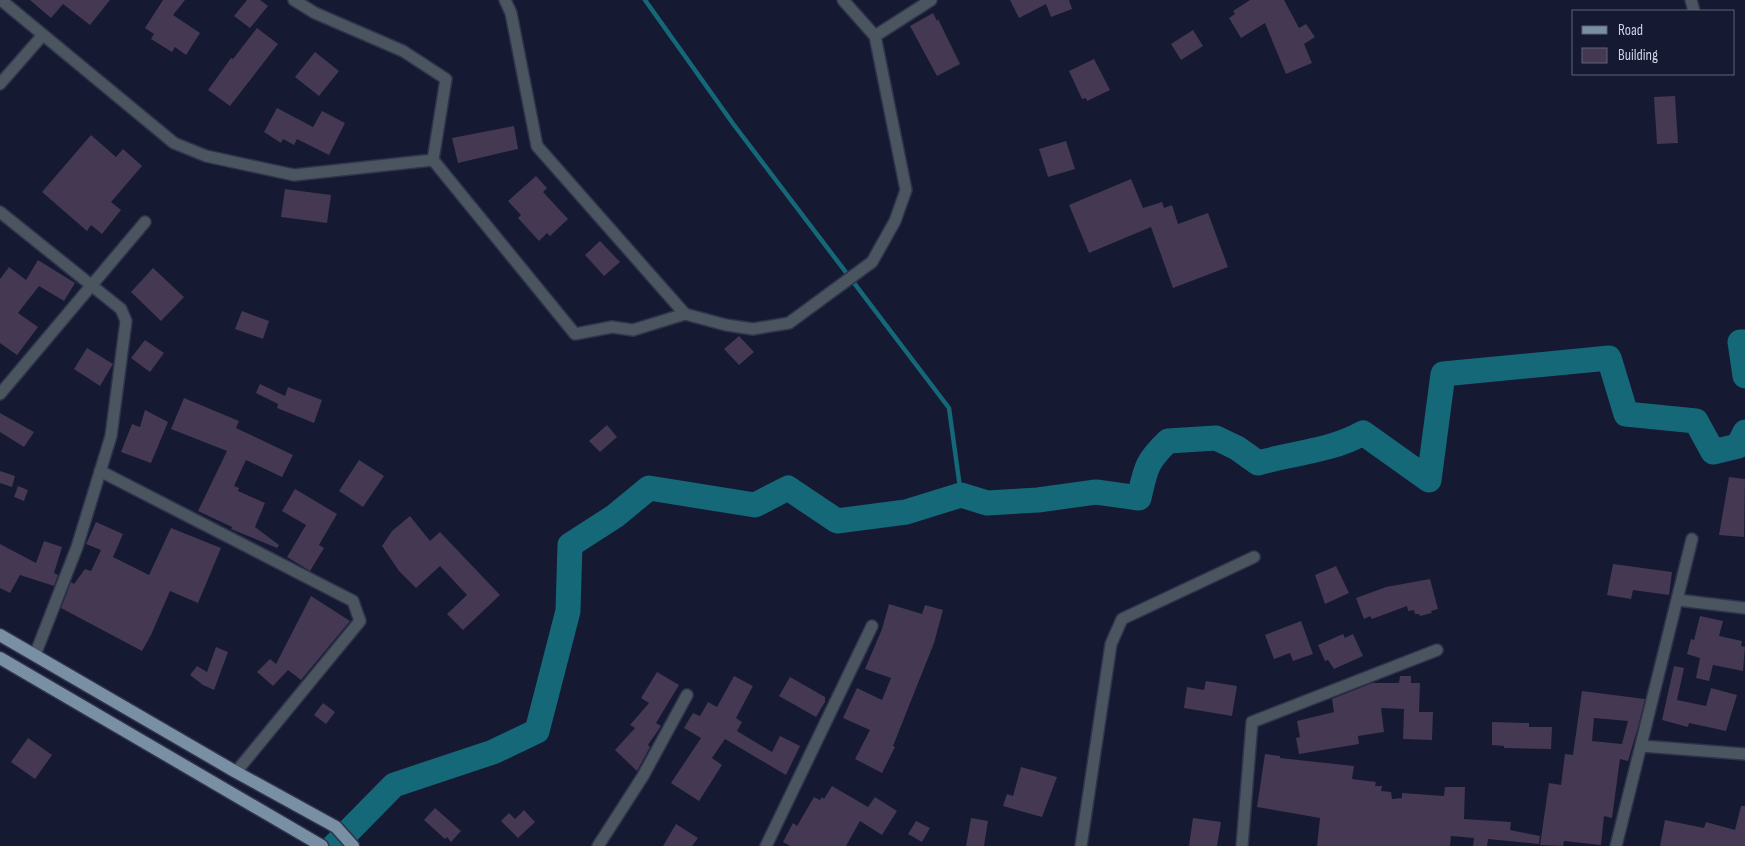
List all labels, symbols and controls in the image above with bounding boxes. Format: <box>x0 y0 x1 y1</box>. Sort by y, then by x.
legend <box>1572 10 1735 75</box>
text: Road <box>1618 21 1643 40</box>
text: Building <box>1618 46 1658 65</box>

